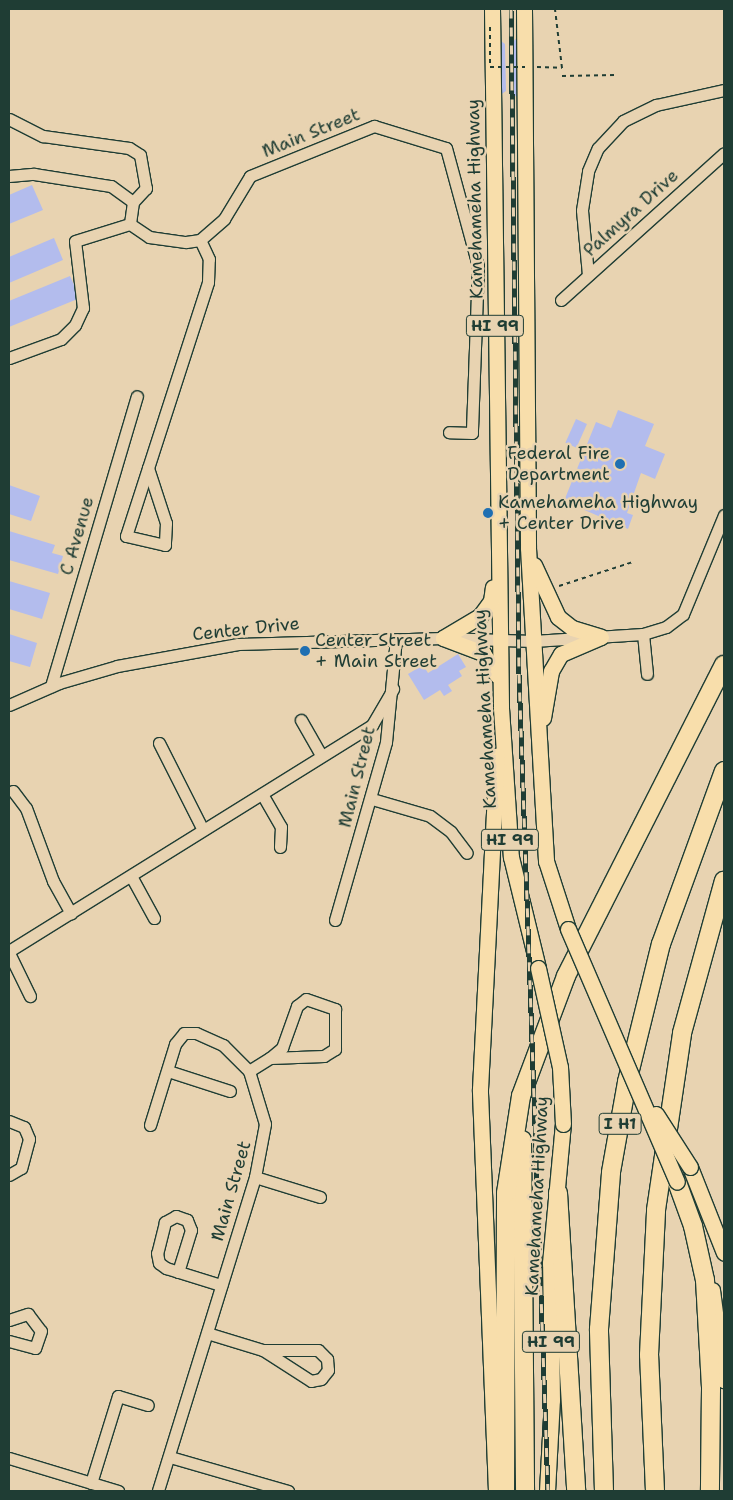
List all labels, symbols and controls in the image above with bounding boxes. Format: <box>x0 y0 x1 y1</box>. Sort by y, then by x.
street label: Kamehameha Highway <box>462 99 488 299</box>
street label: Main Street <box>259 104 363 162</box>
street label: Palmyra Drive <box>579 165 683 261</box>
road number: HI 99 <box>465 312 525 340</box>
place label: Federal Fire Department <box>507 443 610 486</box>
marker: Federal Fire Department <box>614 458 626 470</box>
place label: Kamehameha Highway + Center Drive <box>498 492 698 534</box>
street label: C Avenue <box>56 494 98 578</box>
marker: Kamehameha Highway + Center Drive <box>482 507 494 519</box>
street label: Kamehameha Highway <box>469 609 501 809</box>
street label: Center Drive <box>191 613 301 645</box>
place label: Center Street + Main Street <box>315 630 437 672</box>
marker: Center Street + Main Street <box>299 645 311 657</box>
street label: Main Street <box>334 724 380 830</box>
road number: HI 99 <box>480 826 540 854</box>
street label: Kamehameha Highway <box>521 1096 553 1296</box>
road number: I H1 <box>598 1110 642 1138</box>
street label: Main Street <box>206 1138 256 1244</box>
road number: HI 99 <box>521 1328 581 1355</box>

